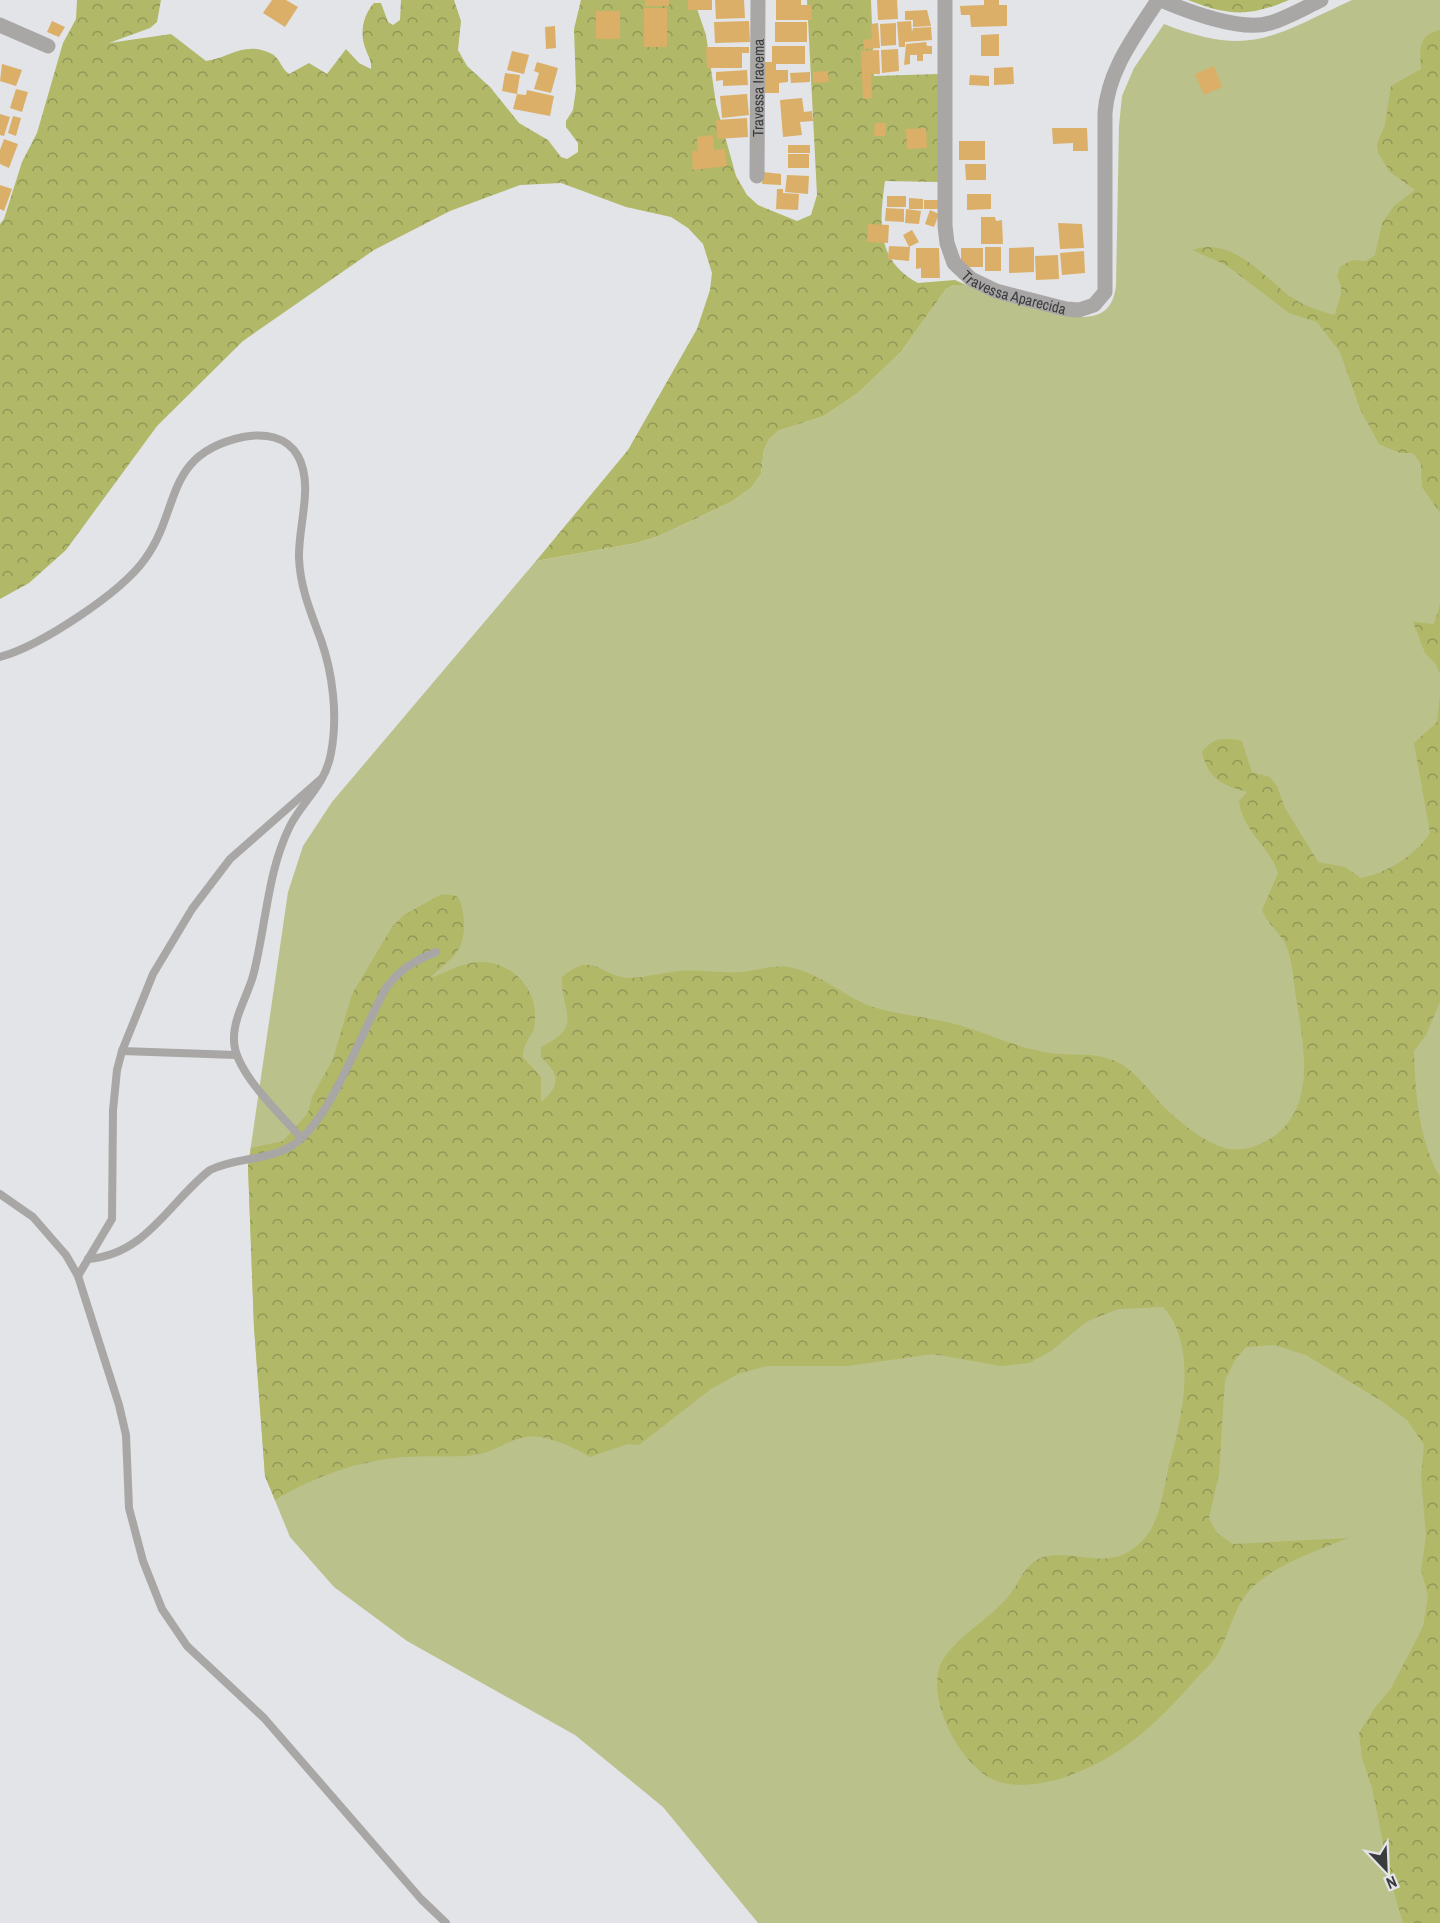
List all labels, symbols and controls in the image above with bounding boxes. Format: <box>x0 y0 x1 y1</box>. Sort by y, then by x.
street label: Travessa Iracema <box>747 39 768 137</box>
street label: Travessa Aparecida <box>957 265 1069 319</box>
north arrow <box>1356 1839 1416 1899</box>
text: N <box>1383 1871 1401 1895</box>

